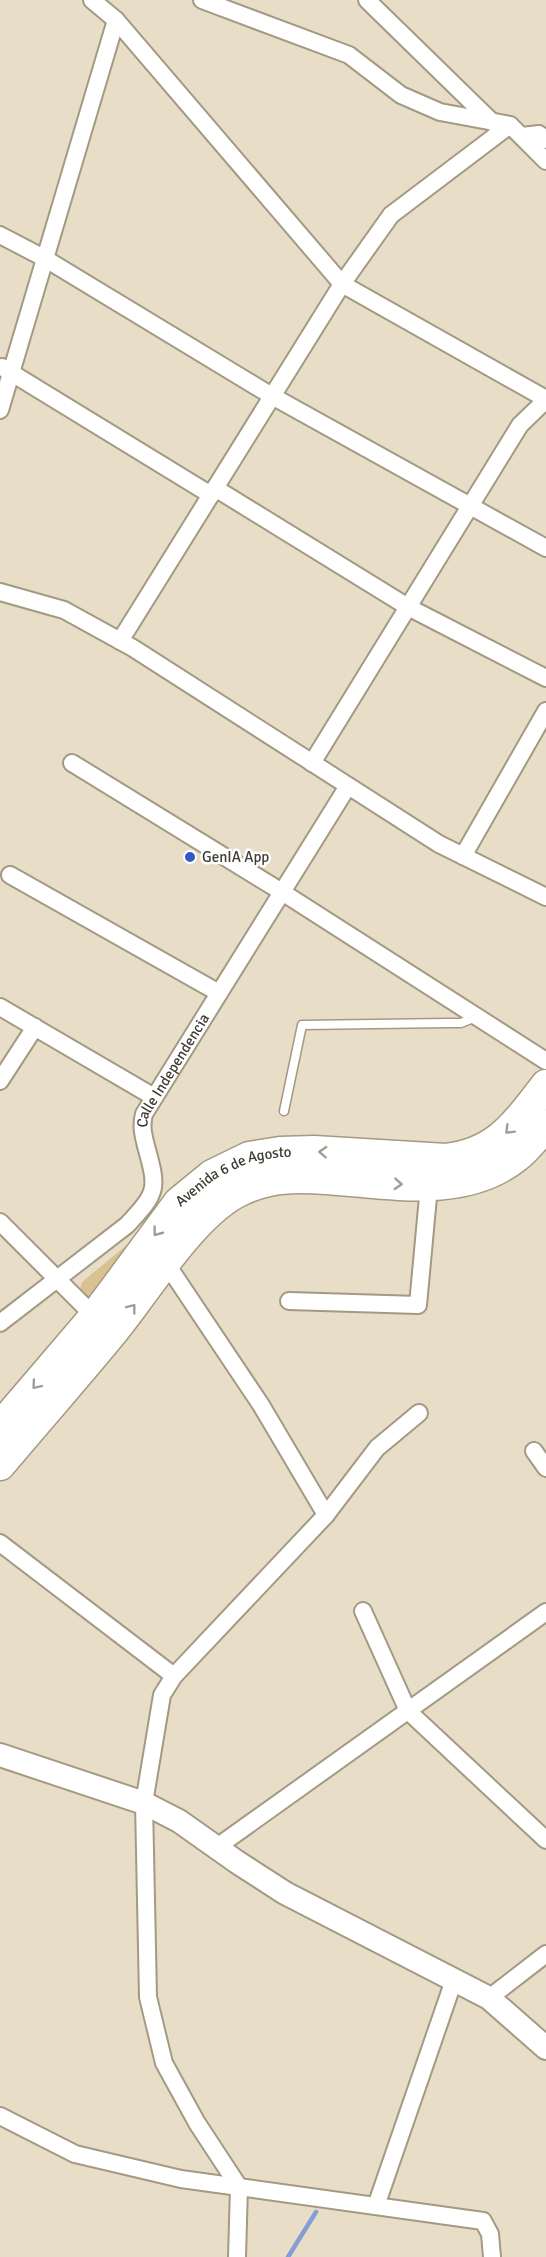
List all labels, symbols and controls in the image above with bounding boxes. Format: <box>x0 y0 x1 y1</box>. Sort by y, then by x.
place label: GenIA App <box>202 848 269 866</box>
marker: GenIA App <box>183 850 197 864</box>
street label: Calle Independencia <box>133 1010 213 1128</box>
one-way arrow <box>506 1123 516 1134</box>
street label: Avenida 6 de Agosto <box>172 1143 292 1210</box>
one-way arrow <box>318 1145 327 1158</box>
one-way arrow <box>394 1177 403 1190</box>
one-way arrow <box>153 1225 164 1236</box>
one-way arrow <box>125 1303 136 1314</box>
one-way arrow <box>32 1378 43 1389</box>

